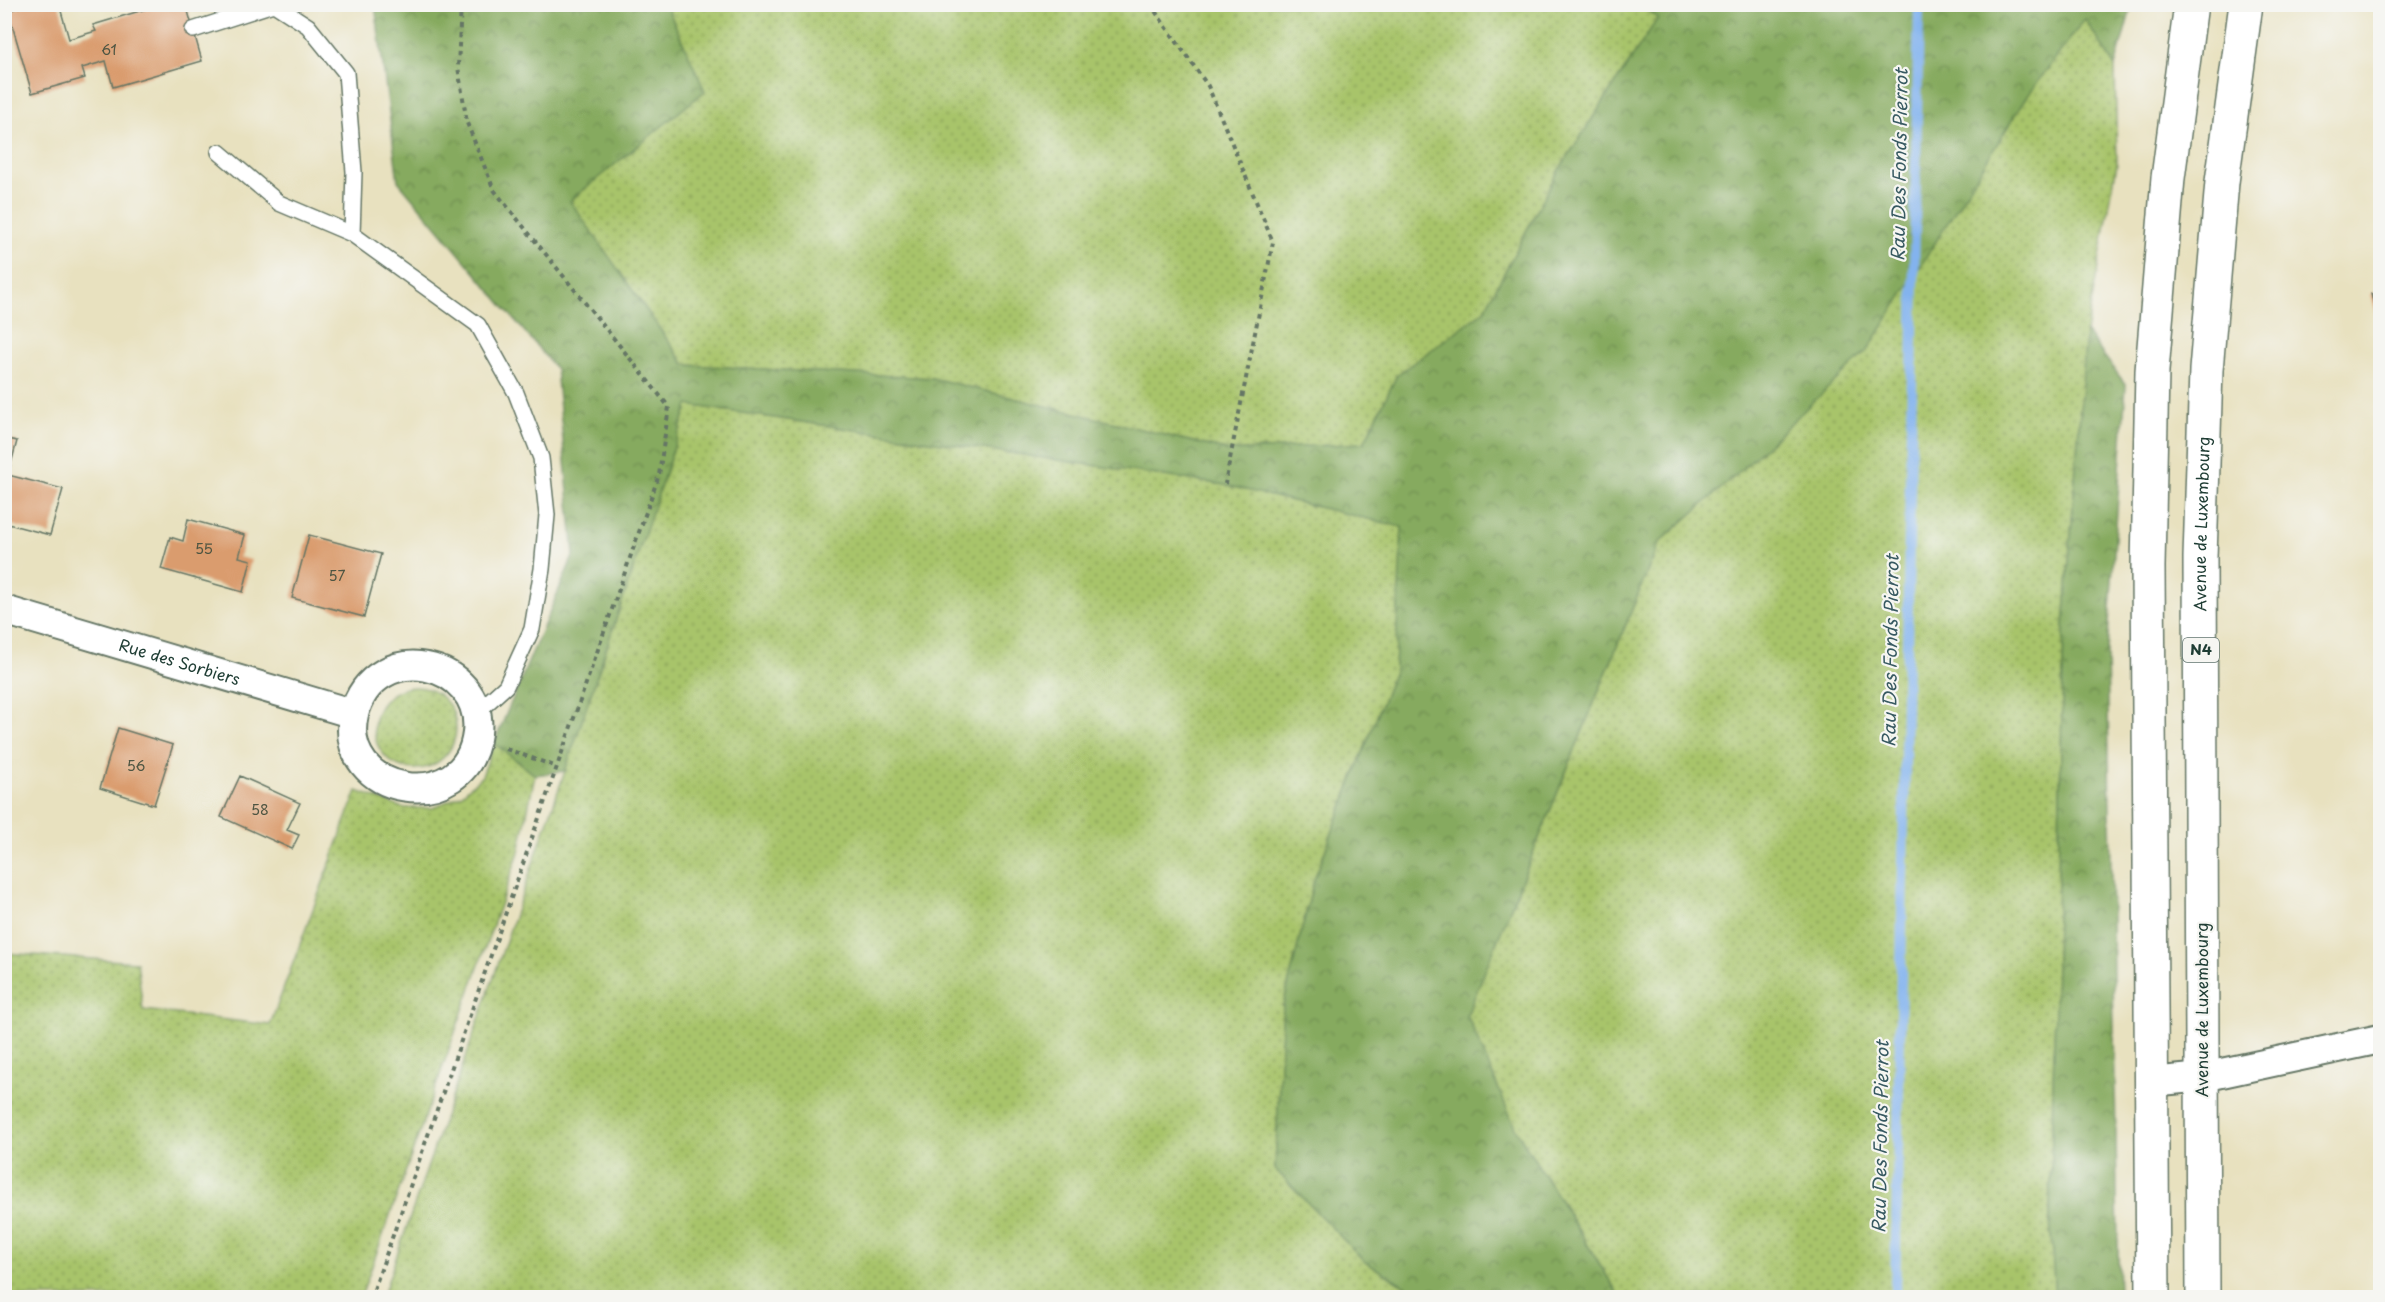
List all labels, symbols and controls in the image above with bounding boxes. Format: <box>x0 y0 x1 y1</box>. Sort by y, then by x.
house number: 61 <box>101 39 117 60</box>
water label: Rau Des Fonds Pierrot <box>1883 66 1914 261</box>
street label: Avenue de Luxembourg <box>2187 436 2215 611</box>
house number: 55 <box>195 538 213 559</box>
water label: Rau Des Fonds Pierrot <box>1874 552 1905 747</box>
house number: 57 <box>329 565 345 586</box>
street label: Rue des Sorbiers <box>116 632 243 690</box>
road number: N4 <box>2183 638 2219 662</box>
house number: 56 <box>127 755 146 776</box>
house number: 58 <box>251 799 269 820</box>
street label: Avenue de Luxembourg <box>2189 923 2213 1097</box>
water label: Rau Des Fonds Pierrot <box>1864 1038 1895 1233</box>

